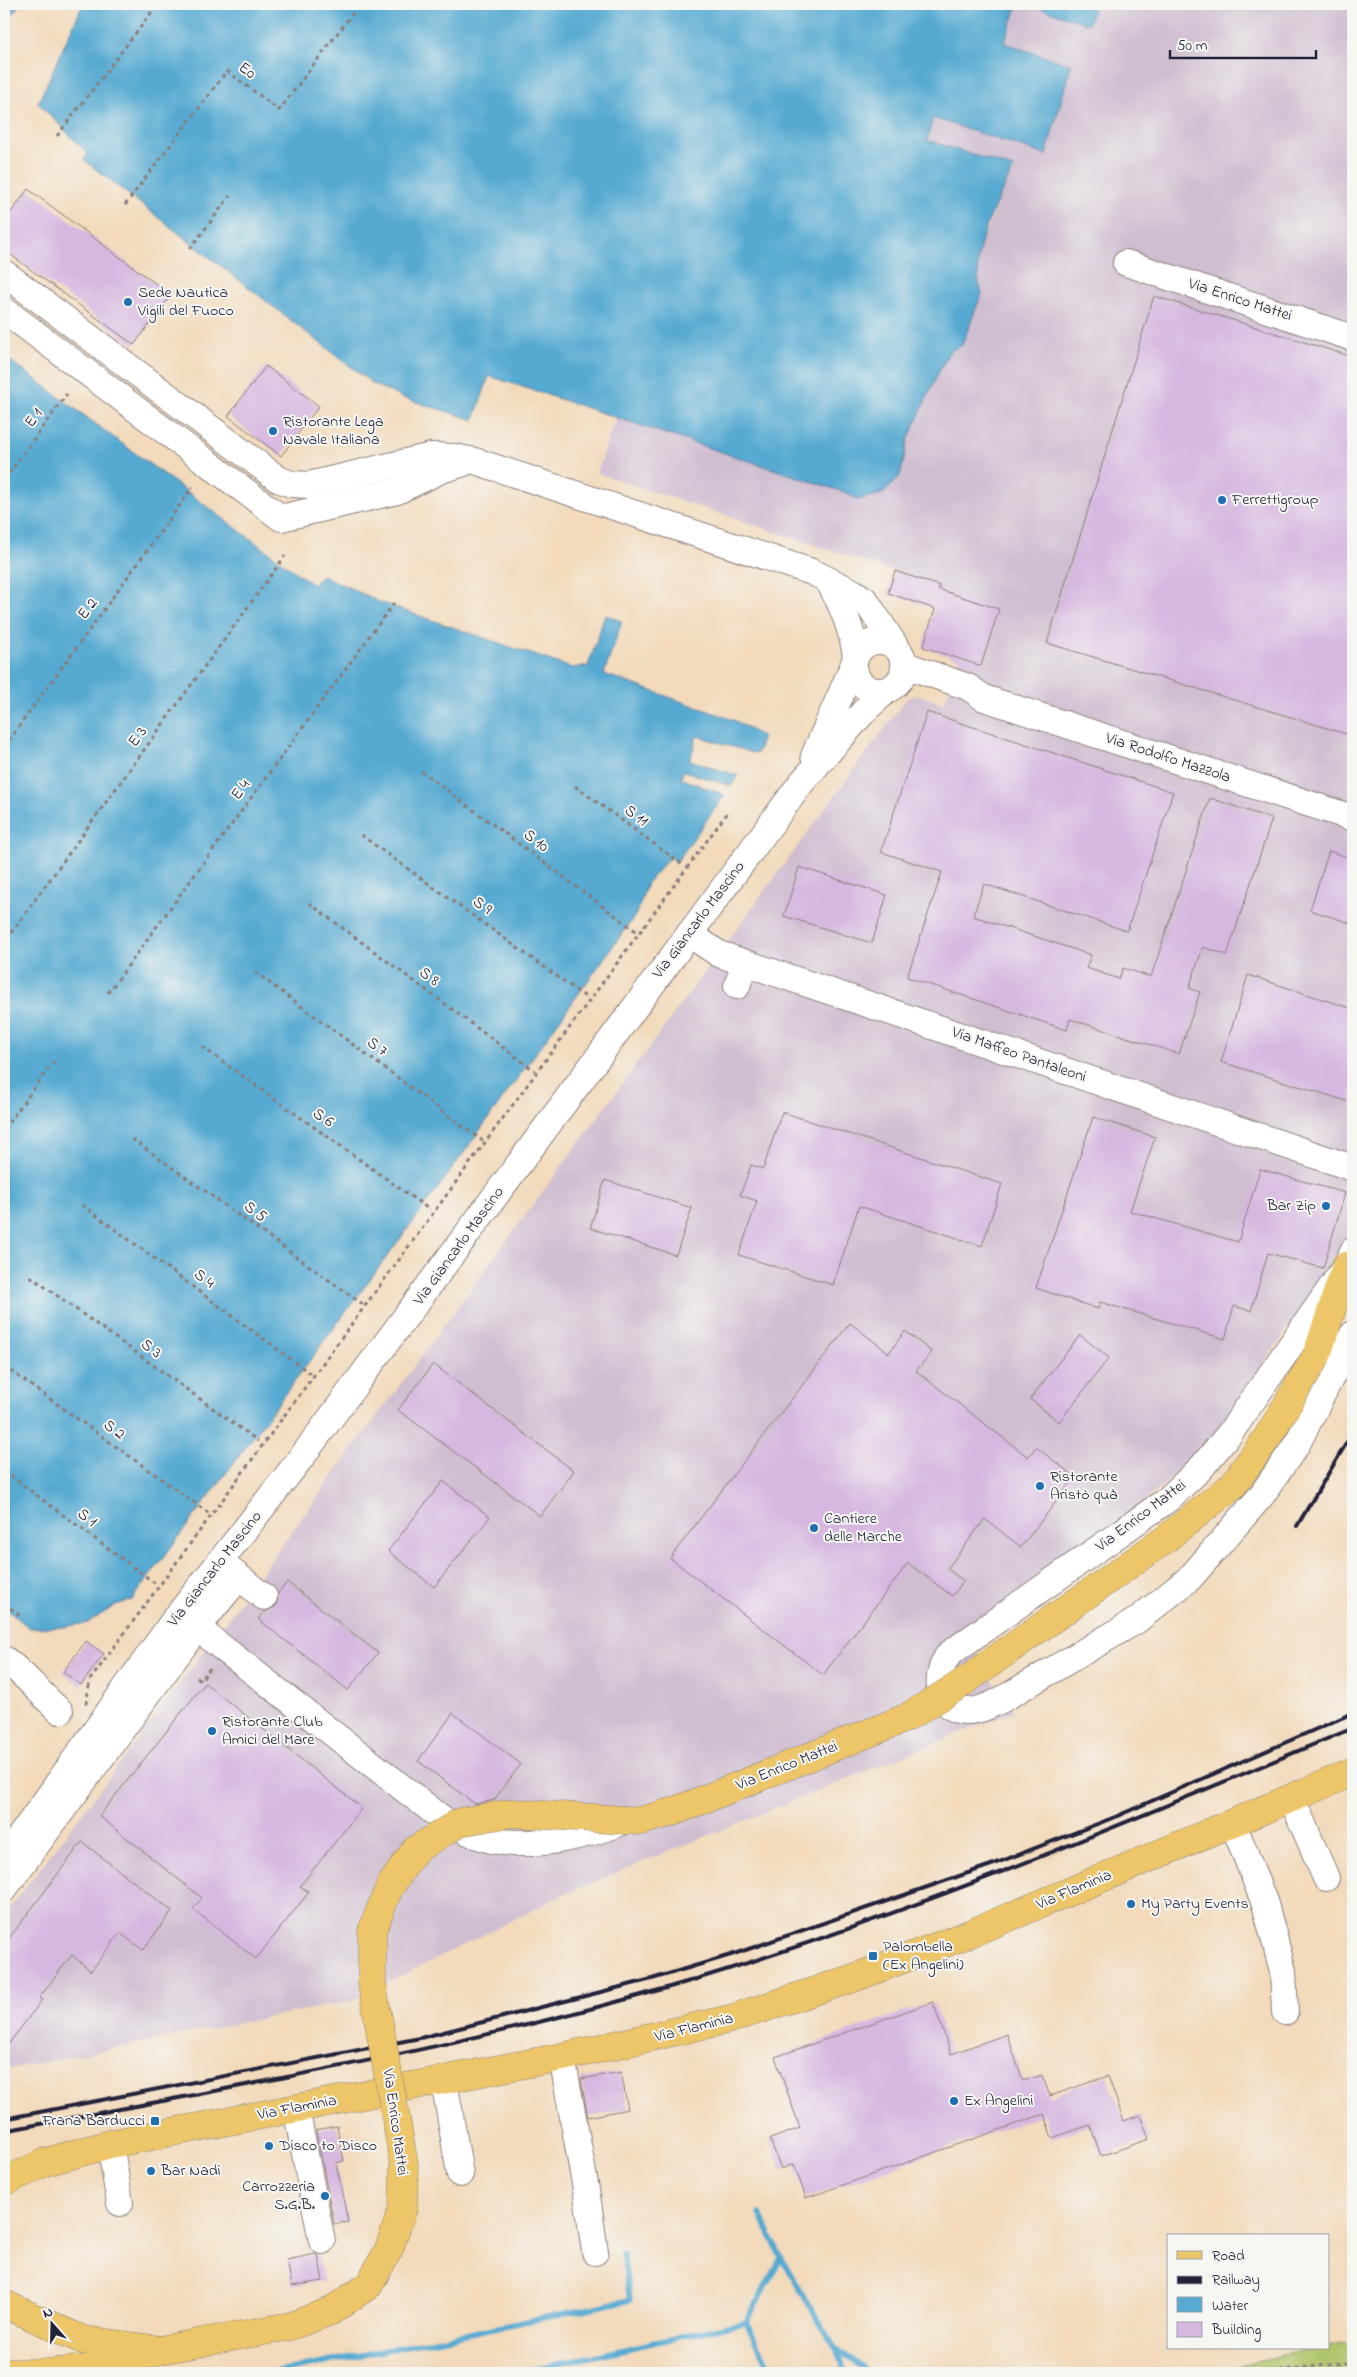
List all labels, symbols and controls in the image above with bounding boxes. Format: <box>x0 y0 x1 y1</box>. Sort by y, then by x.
scale bar <box>1170 28 1316 60</box>
text: 50 m <box>1177 35 1208 57</box>
street label: E0 <box>233 56 261 86</box>
street label: Via Enrico Mattei <box>1184 272 1295 328</box>
place label: Sede Nautica Vigili del Fuoco <box>137 281 234 323</box>
marker: Sede Nautica Vigili del Fuoco <box>122 296 134 308</box>
street label: E 1 <box>19 403 49 433</box>
place label: Ristorante Lega Navale Italiana <box>283 410 384 452</box>
marker: Ristorante Lega Navale Italiana <box>267 425 279 437</box>
place label: Ferrettigroup <box>1231 488 1319 512</box>
marker: Ferrettigroup <box>1216 494 1228 506</box>
street label: E 2 <box>72 593 104 625</box>
street label: E 3 <box>122 722 154 752</box>
street label: Via Rodolfo Mazzola <box>1101 726 1234 790</box>
street label: E 4 <box>225 774 257 805</box>
street label: S 11 <box>619 799 653 833</box>
street label: S 10 <box>518 824 554 859</box>
street label: Via Giancarlo Mascino <box>646 856 751 985</box>
street label: S 9 <box>467 891 497 921</box>
street label: S 8 <box>414 961 444 993</box>
street label: Via Maffeo Pantaleoni <box>948 1020 1090 1089</box>
street label: S 7 <box>361 1031 393 1063</box>
street label: S 6 <box>307 1102 339 1134</box>
street label: Via Giancarlo Mascino <box>407 1182 510 1311</box>
place label: Bar Zip <box>1266 1194 1316 1218</box>
street label: S 5 <box>238 1195 272 1229</box>
marker: Bar Zip <box>1320 1200 1332 1212</box>
street label: S 4 <box>189 1263 220 1295</box>
street label: S 3 <box>135 1333 167 1365</box>
street label: S 2 <box>98 1414 130 1446</box>
place label: Ristorante Aristò quà <box>1050 1465 1118 1507</box>
street label: Via Enrico Mattei <box>1090 1474 1191 1559</box>
marker: Ristorante Aristò quà <box>1034 1480 1046 1492</box>
street label: S 1 <box>72 1503 102 1533</box>
street label: Via Giancarlo Mascino <box>161 1506 268 1633</box>
place label: Cantiere delle Marche <box>824 1507 903 1549</box>
marker: Cantiere delle Marche <box>808 1522 820 1534</box>
place label: Ristorante Club Amici del Mare <box>222 1710 323 1752</box>
marker: Ristorante Club Amici del Mare <box>206 1725 218 1737</box>
street label: Via Enrico Mattei <box>732 1735 842 1798</box>
street label: Via Flaminia <box>1031 1863 1116 1917</box>
place label: My Party Events <box>1141 1892 1249 1916</box>
marker: My Party Events <box>1125 1898 1137 1910</box>
place label: Palombella (Ex Angelini) <box>883 1935 964 1977</box>
marker: Palombella (Ex Angelini) <box>867 1950 879 1962</box>
street label: Via Flaminia <box>651 2007 736 2050</box>
street label: Via Enrico Mattei <box>375 2066 414 2177</box>
street label: Via Flaminia <box>254 2089 339 2128</box>
place label: Ex Angelini <box>964 2089 1033 2113</box>
marker: Ex Angelini <box>948 2095 960 2107</box>
place label: Frana Barducci <box>41 2109 145 2133</box>
marker: Frana Barducci <box>149 2115 161 2127</box>
place label: Disco to Disco <box>278 2134 377 2158</box>
marker: Disco to Disco <box>263 2140 275 2152</box>
place label: Bar Nadi <box>160 2159 221 2183</box>
marker: Bar Nadi <box>145 2165 157 2177</box>
place label: Carrozzeria S.G.B. <box>242 2175 315 2217</box>
marker: Carrozzeria S.G.B. <box>319 2190 331 2202</box>
legend <box>1167 2234 1330 2350</box>
text: Road <box>1212 2245 1245 2267</box>
text: Railway <box>1212 2269 1260 2292</box>
text: Water <box>1212 2295 1248 2317</box>
north arrow <box>28 2300 78 2350</box>
text: N <box>40 2302 56 2325</box>
text: Building <box>1211 2319 1261 2342</box>

